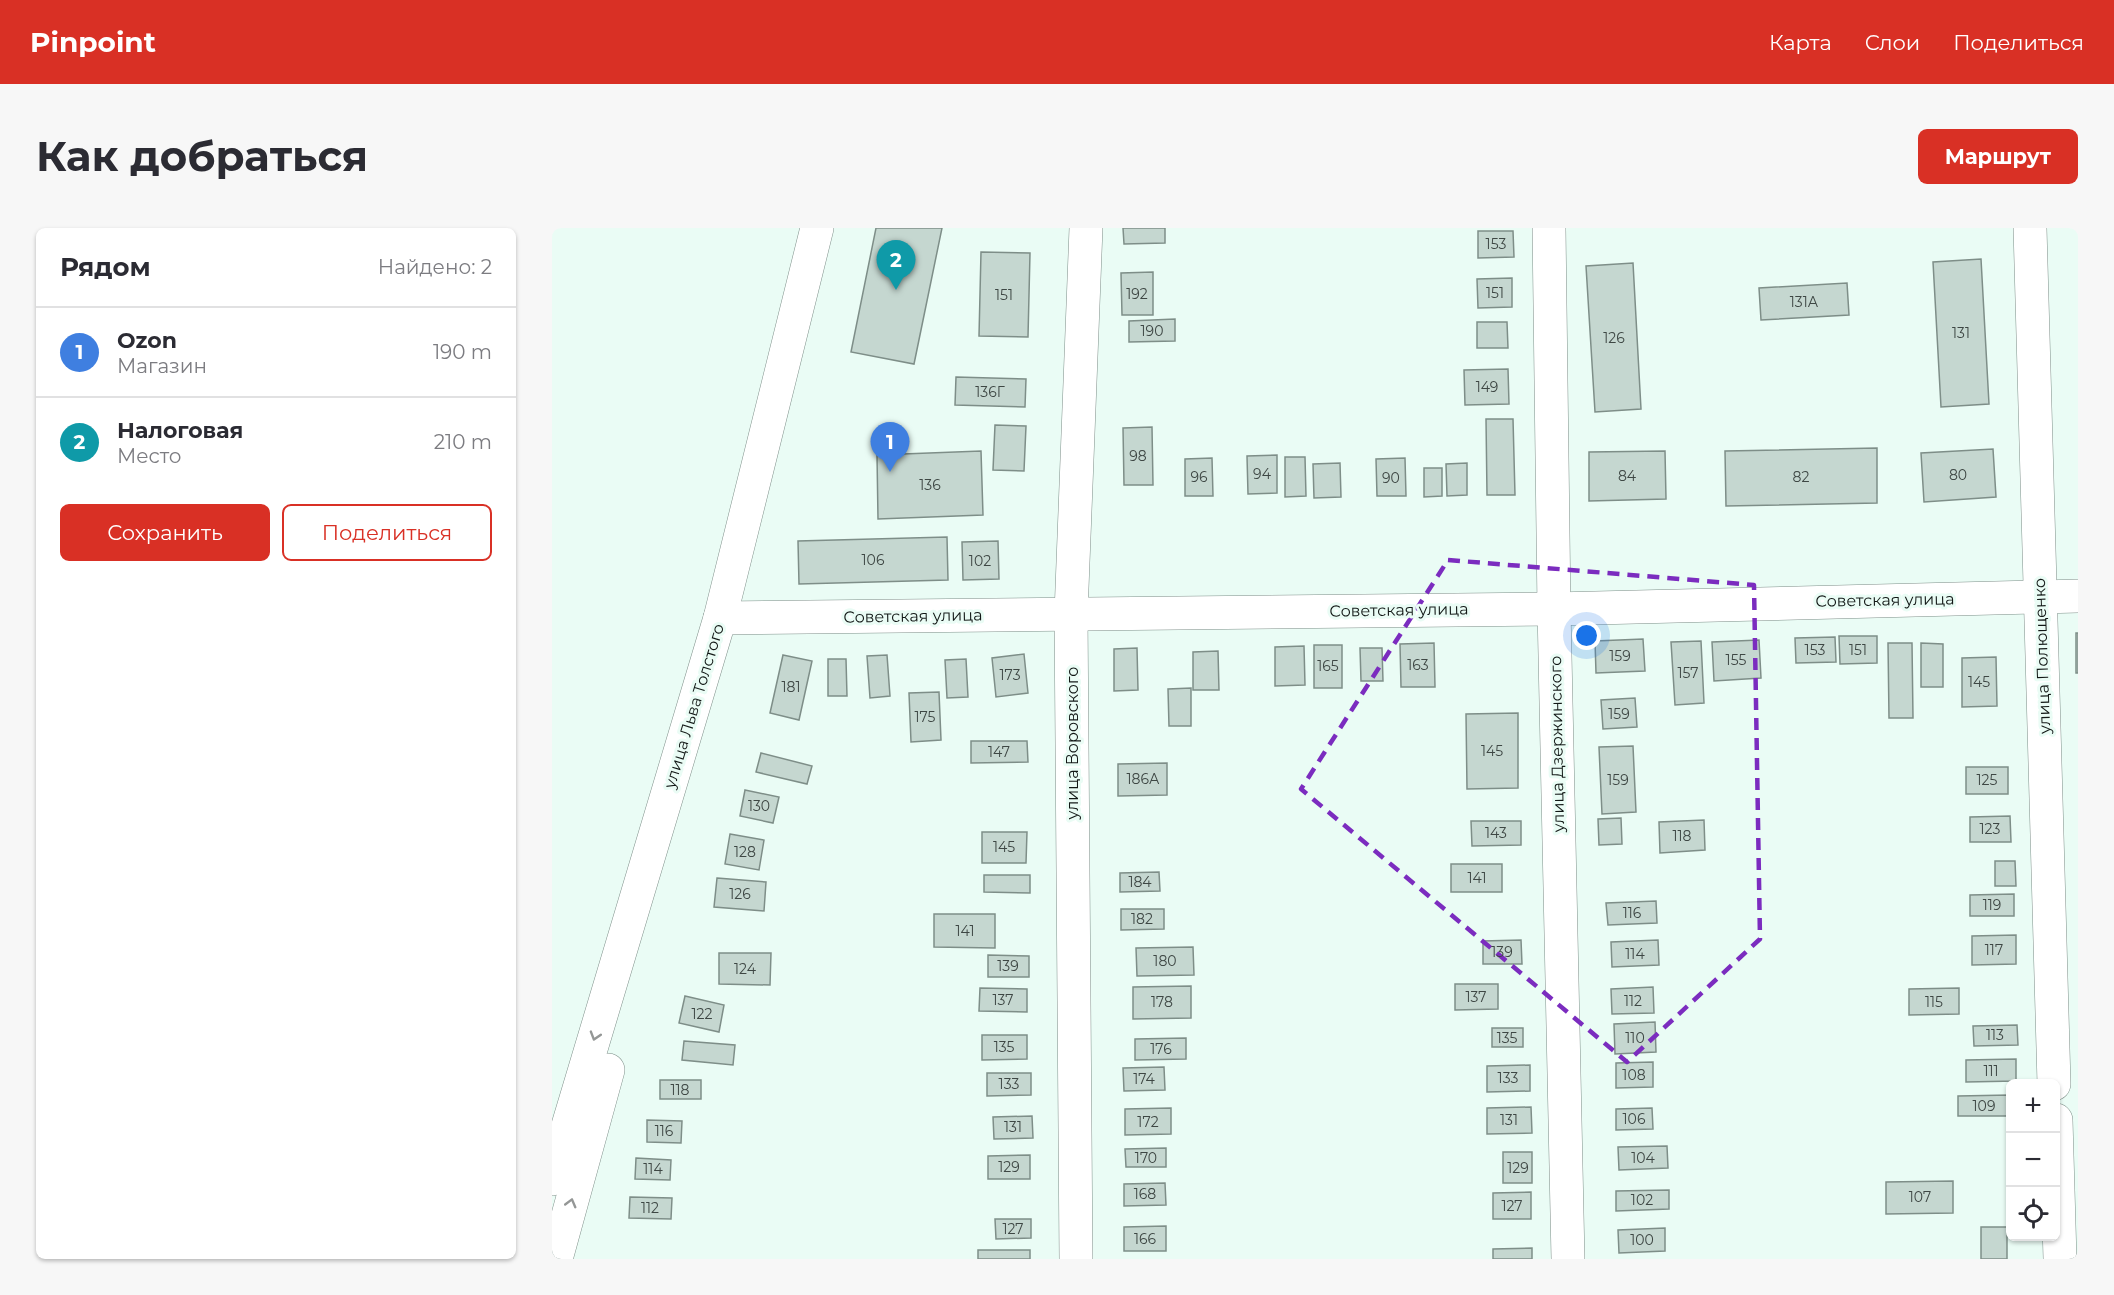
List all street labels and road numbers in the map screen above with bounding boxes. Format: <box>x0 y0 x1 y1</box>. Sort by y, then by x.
street label: улица Полющенко <box>2030 578 2054 735</box>
street label: Советская улица <box>1815 589 1955 611</box>
street label: Советская улица <box>1329 599 1469 621</box>
street label: Советская улица <box>843 605 983 627</box>
street label: улица Льва Толстого <box>660 621 728 792</box>
street label: улица Дзержинского <box>1546 656 1568 833</box>
street label: улица Воровского <box>1063 667 1082 820</box>

